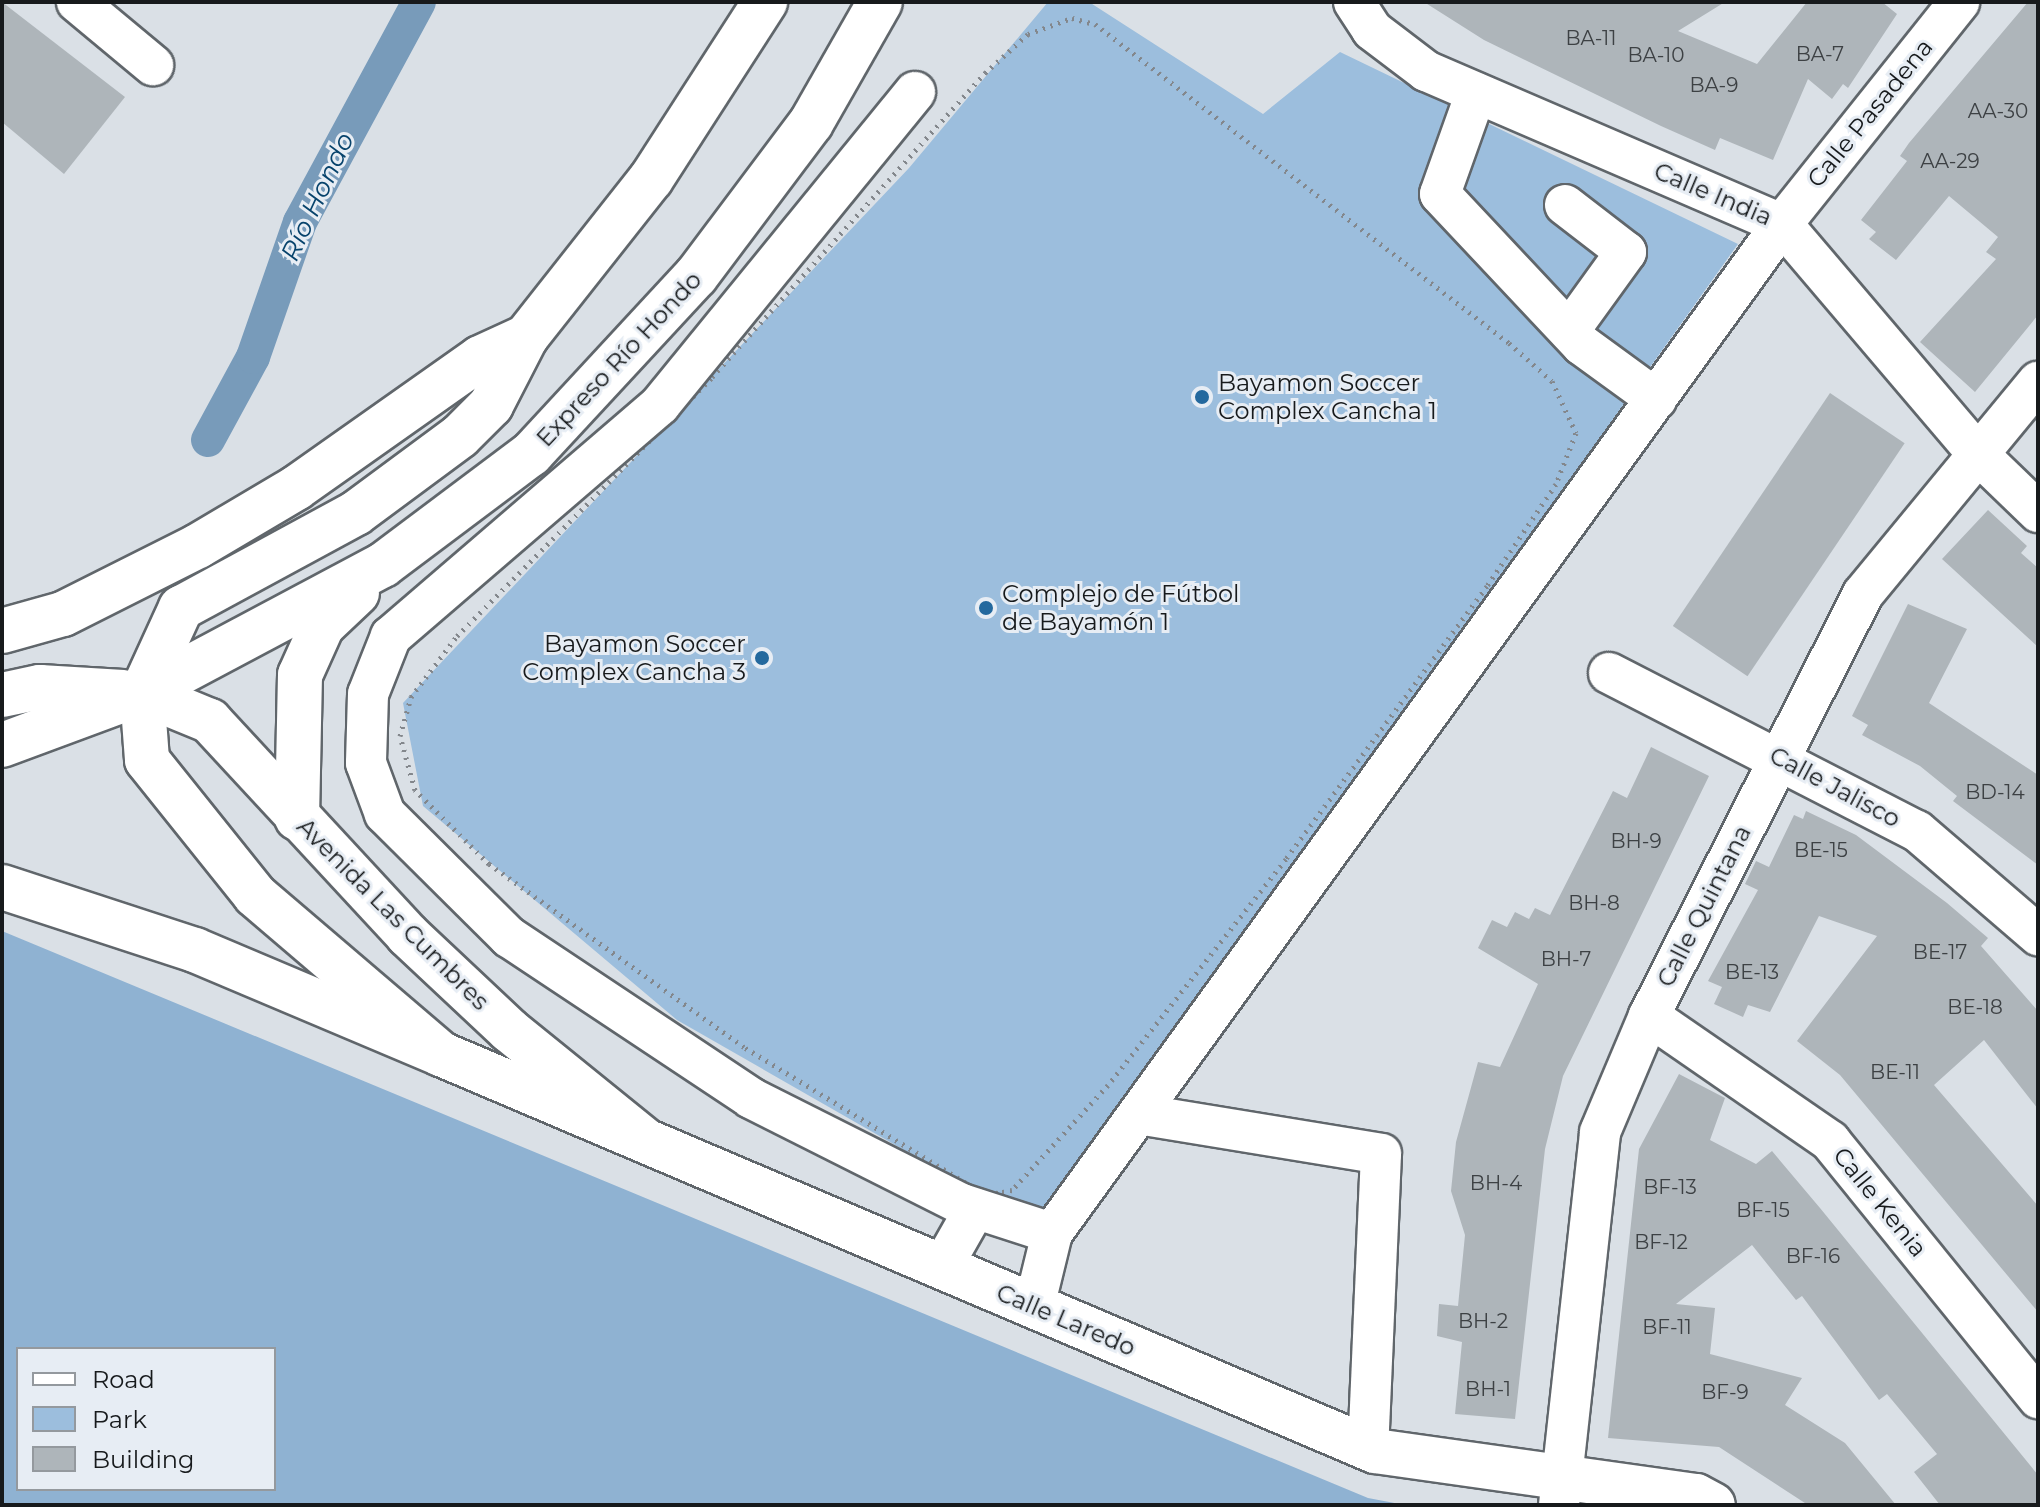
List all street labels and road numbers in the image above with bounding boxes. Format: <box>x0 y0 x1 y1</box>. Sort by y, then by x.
street label: Calle Pasadena <box>1801 33 1939 193</box>
street label: Calle India <box>1650 156 1776 232</box>
street label: Expreso Río Hondo <box>530 265 708 453</box>
street label: Calle Jalisco <box>1765 741 1905 833</box>
street label: Avenida Las Cumbres <box>291 812 495 1016</box>
street label: Calle Quintana <box>1651 820 1757 992</box>
street label: Calle Kenia <box>1827 1141 1933 1263</box>
street label: Calle Laredo <box>992 1278 1140 1362</box>

